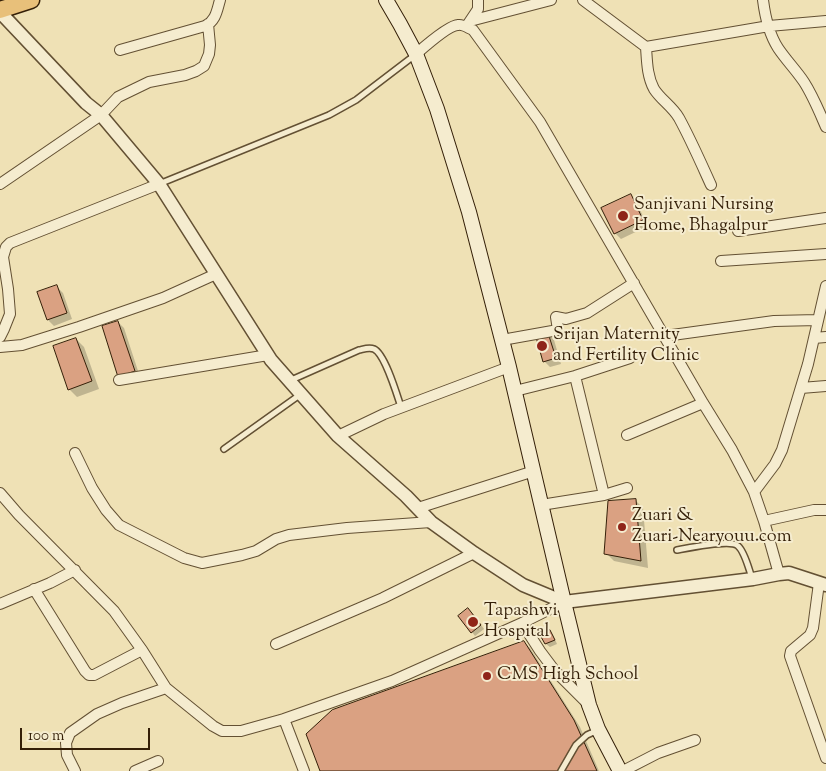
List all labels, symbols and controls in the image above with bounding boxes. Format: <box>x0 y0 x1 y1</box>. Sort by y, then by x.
place label: Sanjivani Nursing Home, Bhagalpur <box>634 195 773 238</box>
marker: Sanjivani Nursing Home, Bhagalpur <box>616 209 630 223</box>
place label: Srijan Maternity and Fertility Clinic <box>553 325 699 368</box>
marker: Srijan Maternity and Fertility Clinic <box>535 339 549 353</box>
place label: Zuari & Zuari-Nearyouu.com <box>632 506 792 548</box>
marker: Zuari & Zuari-Nearyouu.com <box>616 521 628 533</box>
place label: Tapashwi Hospital <box>484 601 558 644</box>
marker: Tapashwi Hospital <box>466 615 480 629</box>
place label: CMS High School <box>497 665 639 687</box>
marker: CMS High School <box>481 670 493 682</box>
scale bar <box>22 718 152 750</box>
text: 100 m <box>28 726 64 747</box>

